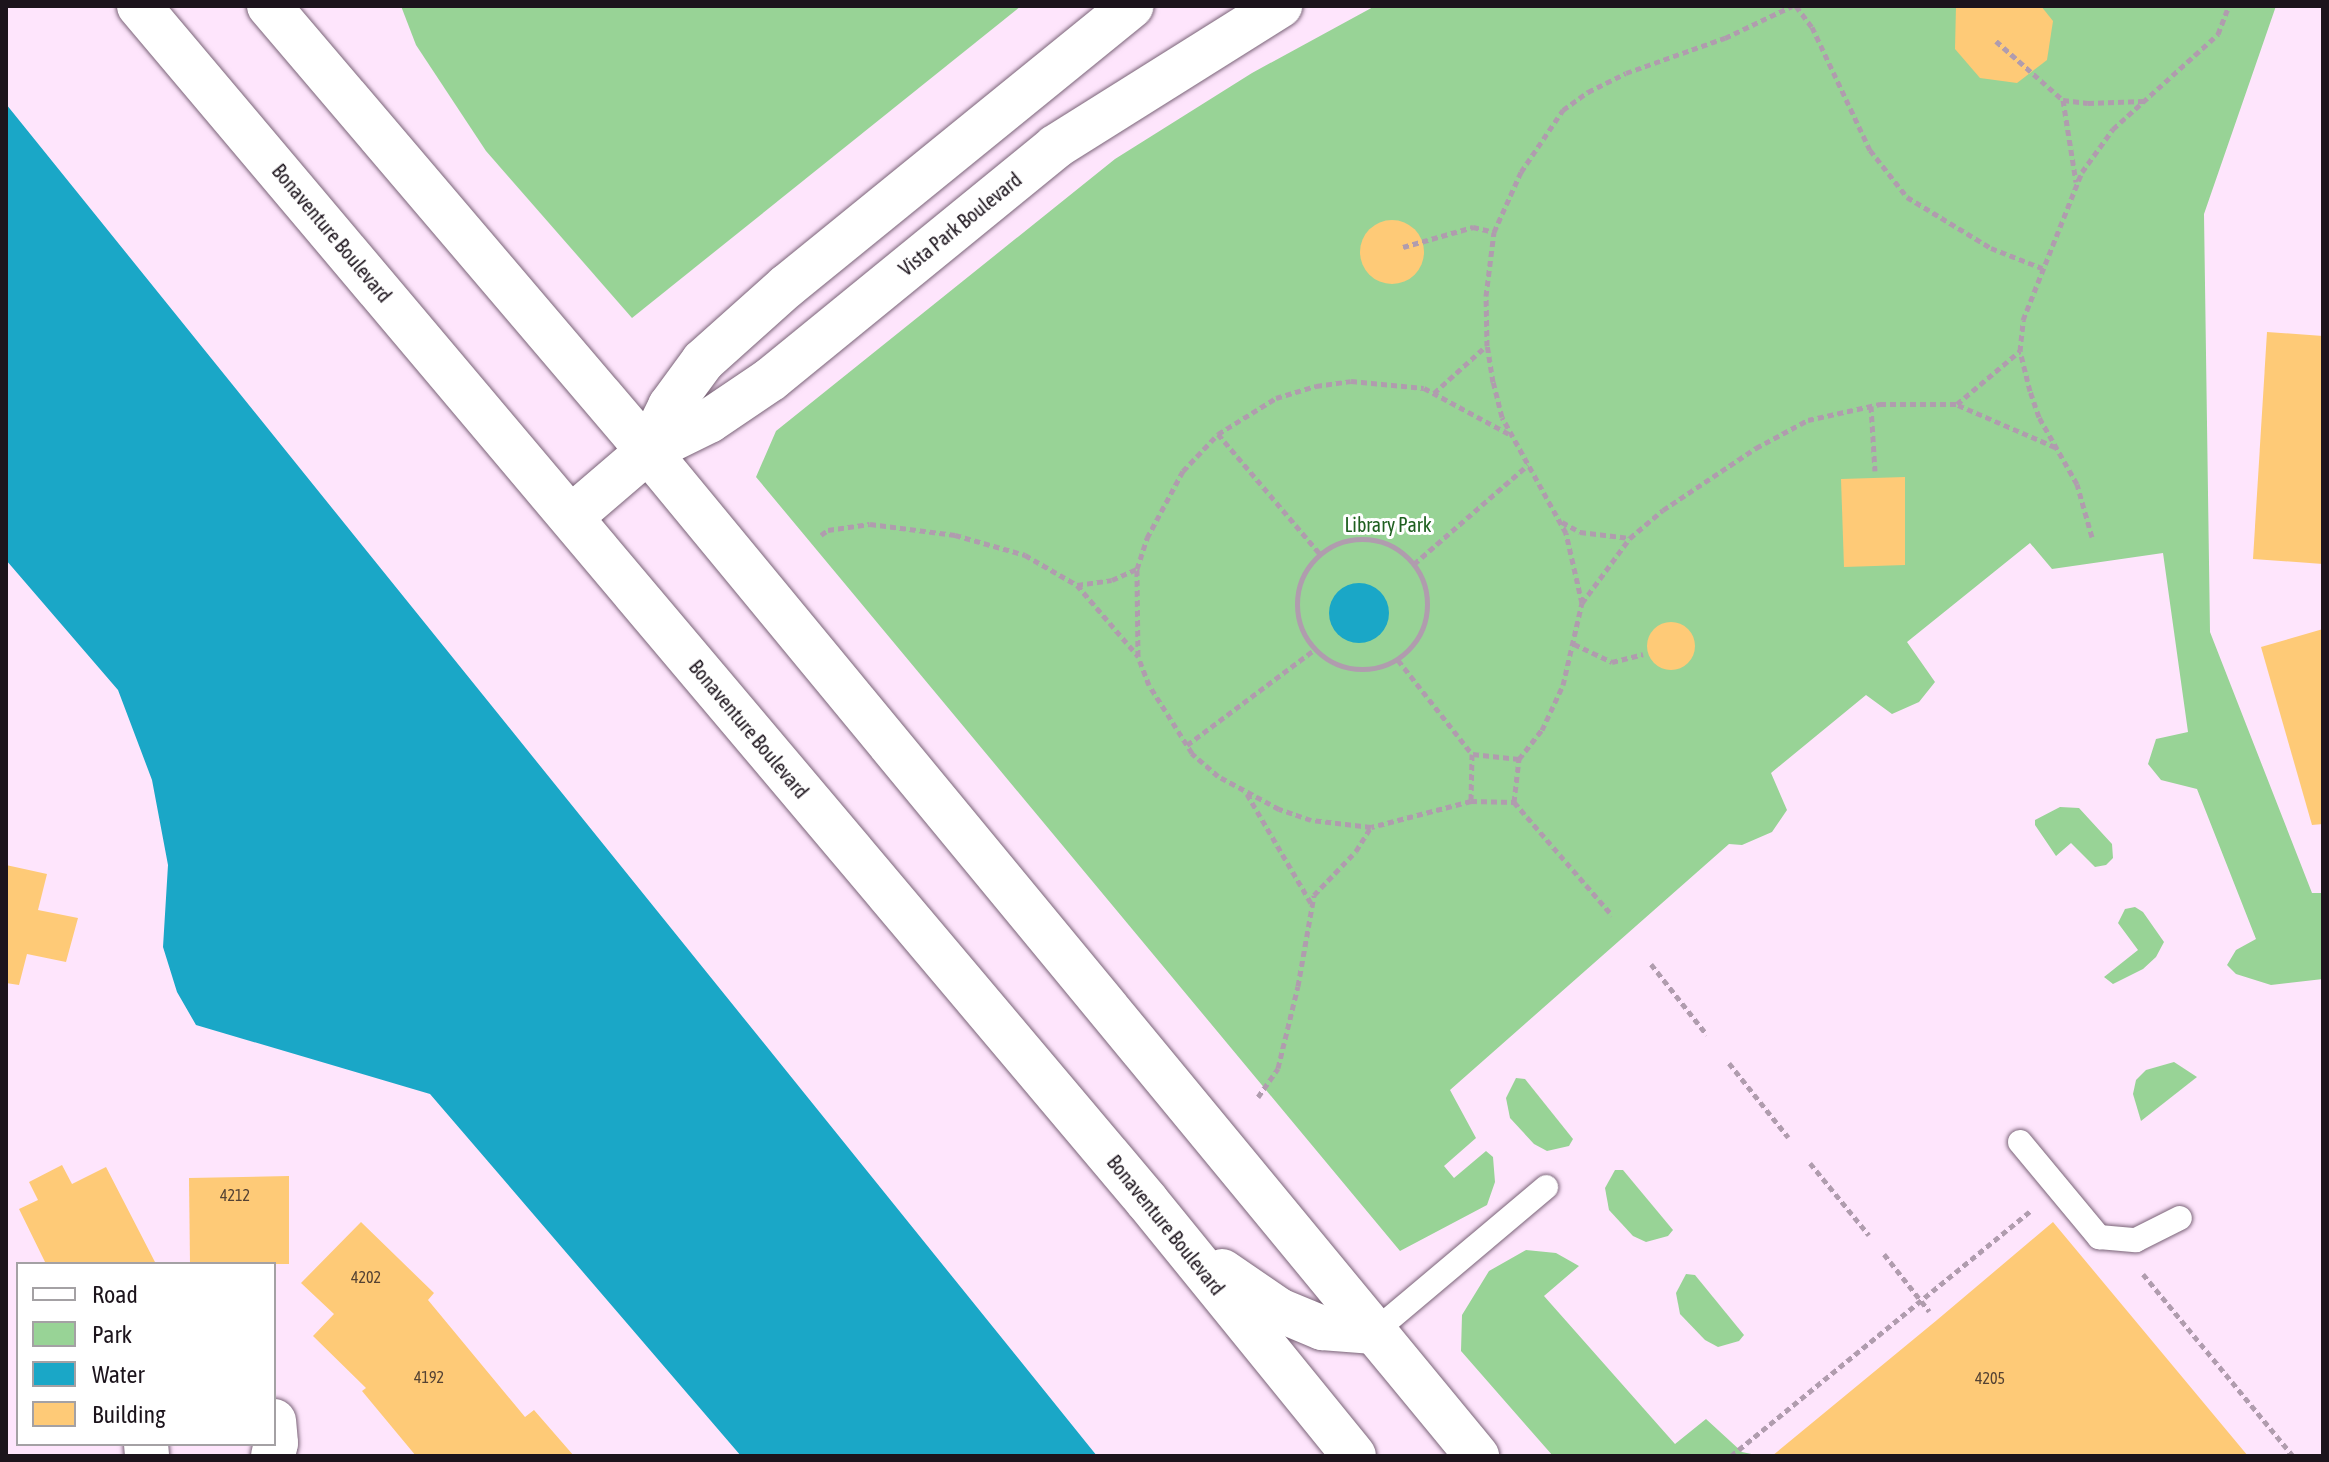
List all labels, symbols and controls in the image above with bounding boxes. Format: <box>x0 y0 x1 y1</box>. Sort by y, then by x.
street label: Bonaventure Boulevard <box>267 159 397 307</box>
street label: Vista Park Boulevard <box>894 167 1026 281</box>
park label: Library Park <box>1345 512 1431 536</box>
street label: Bonaventure Boulevard <box>684 655 814 803</box>
street label: Bonaventure Boulevard <box>1102 1150 1230 1300</box>
house number: 4212 <box>220 1185 250 1205</box>
legend <box>16 1262 276 1446</box>
house number: 4202 <box>351 1267 381 1287</box>
text: Road <box>92 1281 138 1308</box>
text: Park <box>92 1321 132 1348</box>
text: Water <box>92 1361 145 1388</box>
house number: 4192 <box>414 1367 444 1387</box>
house number: 4205 <box>1975 1368 2005 1388</box>
text: Building <box>92 1401 165 1428</box>

